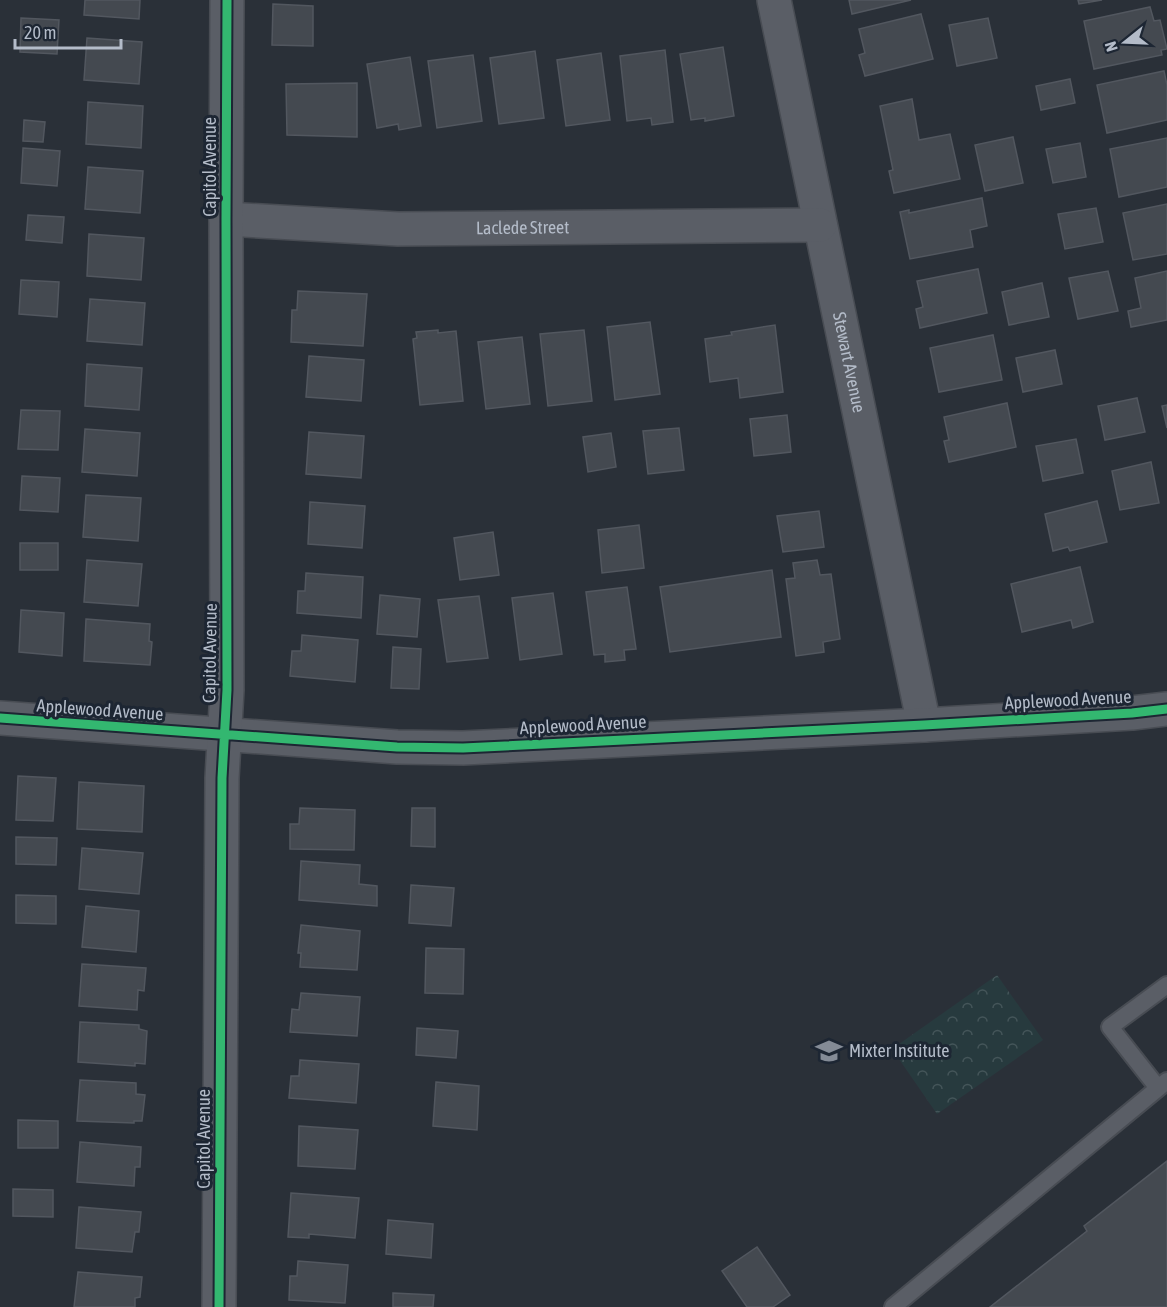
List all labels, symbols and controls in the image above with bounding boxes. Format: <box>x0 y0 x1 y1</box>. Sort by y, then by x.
scale bar <box>15 12 122 50</box>
north arrow <box>1095 12 1155 72</box>
text: 20 m <box>24 22 56 43</box>
text: N <box>1101 39 1121 54</box>
street label: Capitol Avenue <box>199 117 220 217</box>
street label: Laclede Street <box>476 216 570 238</box>
street label: Stewart Avenue <box>829 310 870 414</box>
street label: Capitol Avenue <box>198 603 221 703</box>
street label: Applewood Avenue <box>1004 686 1132 713</box>
street label: Applewood Avenue <box>36 695 164 724</box>
street label: Applewood Avenue <box>519 711 647 738</box>
school or university icon: Mixter Institute <box>814 1036 844 1066</box>
place label: Mixter Institute <box>849 1040 949 1061</box>
street label: Capitol Avenue <box>193 1089 214 1189</box>

